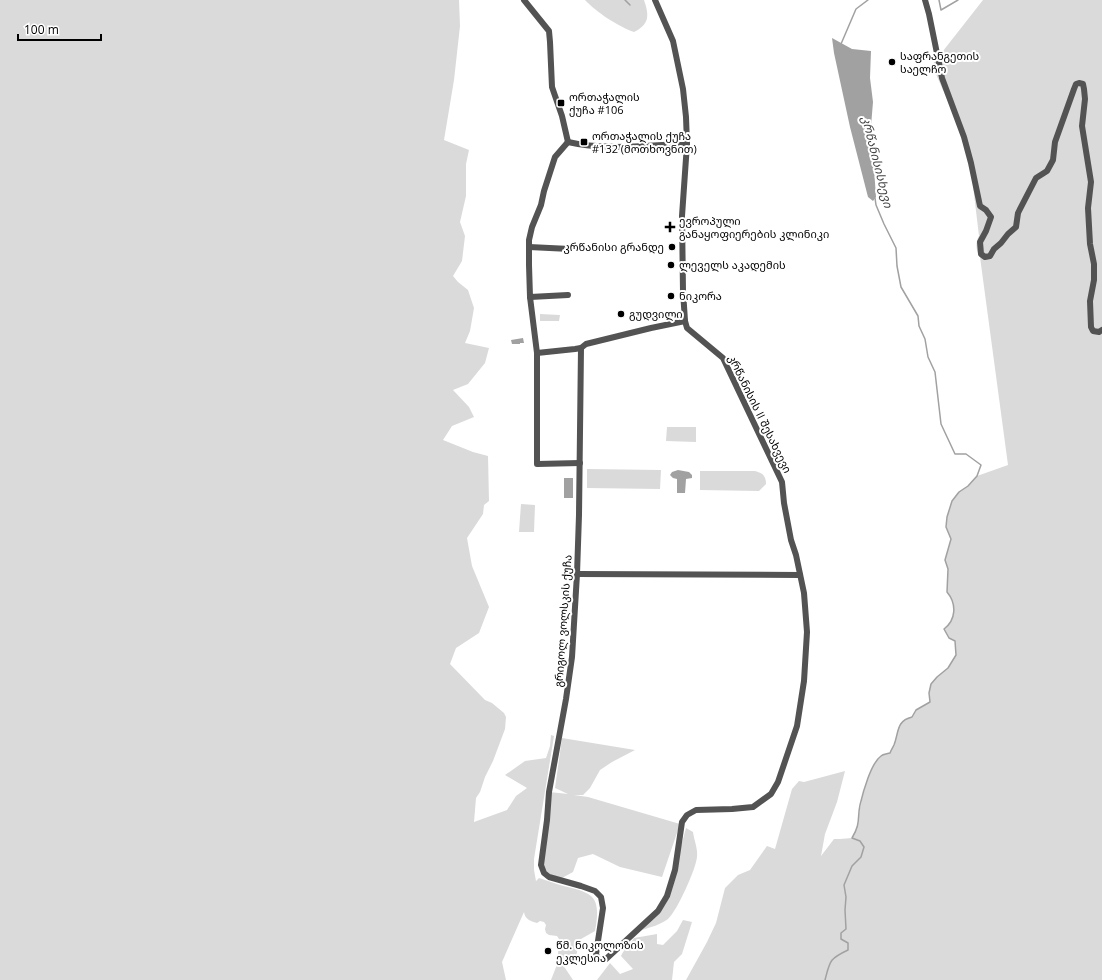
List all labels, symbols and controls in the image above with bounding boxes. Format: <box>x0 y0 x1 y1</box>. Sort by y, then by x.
scale bar <box>18 16 101 42</box>
text: 100 m <box>24 21 59 38</box>
place label: საფრანგეთის საელჩო <box>900 48 980 76</box>
marker: საფრანგეთის საელჩო <box>887 57 897 67</box>
place label: ორთაჭალის ქუჩა #106 <box>569 89 640 117</box>
marker: ორთაჭალის ქუჩა #106 <box>556 98 566 108</box>
water label: კრწანისისხევი <box>858 114 897 210</box>
place label: ორთაჭალის ქუჩა #132 (მოთხოვნით) <box>592 128 697 156</box>
marker: ორთაჭალის ქუჩა #132 (მოთხოვნით) <box>579 137 589 147</box>
place label: ევროპული განაყოფიერების კლინიკი <box>679 213 829 241</box>
marker: ევროპული განაყოფიერების კლინიკი <box>664 221 676 233</box>
place label: კრწანისი გრანდე <box>564 239 664 254</box>
marker: კრწანისი გრანდე <box>667 242 677 252</box>
place label: ლეველს აკადემის <box>679 257 786 272</box>
marker: ლეველს აკადემის <box>666 260 676 270</box>
place label: ნიკორა <box>679 288 722 303</box>
marker: ნიკორა <box>666 291 676 301</box>
place label: გუდვილი <box>629 306 683 321</box>
marker: გუდვილი <box>616 309 626 319</box>
street label: კრწანისის II შესახვევი <box>725 352 796 475</box>
street label: გრიგოლ ვოლსკის ქუჩა <box>550 554 575 688</box>
place label: წმ. ნიკოლოზის ეკლესია <box>556 937 644 965</box>
marker: წმ. ნიკოლოზის ეკლესია <box>543 946 553 956</box>

